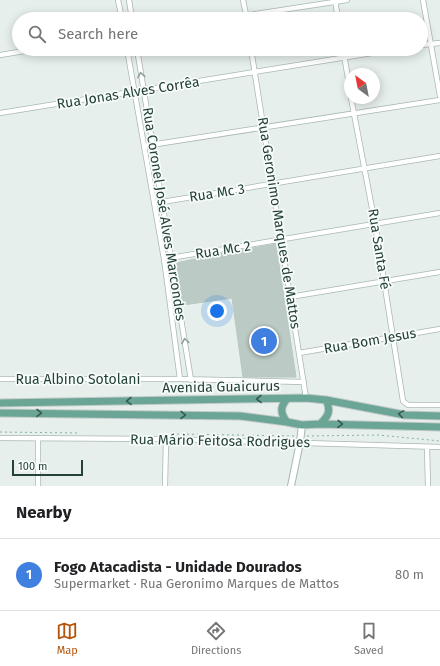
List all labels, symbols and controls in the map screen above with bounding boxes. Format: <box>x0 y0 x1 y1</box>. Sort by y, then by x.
search box <box>12 12 428 56</box>
icon: search <box>26 23 48 45</box>
text: Search here <box>58 25 138 43</box>
north arrow <box>344 68 380 104</box>
one-way arrow <box>138 72 146 78</box>
street label: Rua Jonas Alves Corrêa <box>55 73 201 113</box>
street label: Rua Coronel José Alves Marcondes <box>139 106 189 323</box>
street label: Rua Geronimo Marques de Mattos <box>254 116 304 331</box>
street label: Rua Mc 3 <box>188 180 246 206</box>
street label: Rua Santa Fé <box>364 207 394 291</box>
street label: Rua Mc 2 <box>194 237 252 263</box>
your location <box>207 301 227 321</box>
street label: Rua Bom Jesus <box>322 324 418 357</box>
pin: 1 <box>251 326 277 356</box>
one-way arrow <box>181 338 190 344</box>
street label: Rua Albino Sotolani <box>15 371 141 388</box>
street label: Avenida Guaicurus <box>162 377 280 397</box>
one-way arrow <box>256 395 262 403</box>
one-way arrow <box>126 397 132 405</box>
one-way arrow <box>36 408 42 417</box>
one-way arrow <box>398 410 404 419</box>
one-way arrow <box>180 411 186 419</box>
one-way arrow <box>337 420 343 429</box>
street label: Rua Mário Feitosa Rodrigues <box>130 431 311 451</box>
scale bar <box>12 458 83 477</box>
text: 100 m <box>18 460 47 473</box>
text: Nearby <box>16 502 71 523</box>
text: Fogo Atacadista - Unidade Dourados <box>54 558 302 576</box>
text: 1 <box>26 567 32 582</box>
text: 80 m <box>395 567 424 582</box>
text: Supermarket · Rua Geronimo Marques de Mattos <box>54 576 339 591</box>
tab: Map <box>56 620 78 657</box>
tab: Directions <box>191 620 241 657</box>
tab: Saved <box>354 620 384 657</box>

